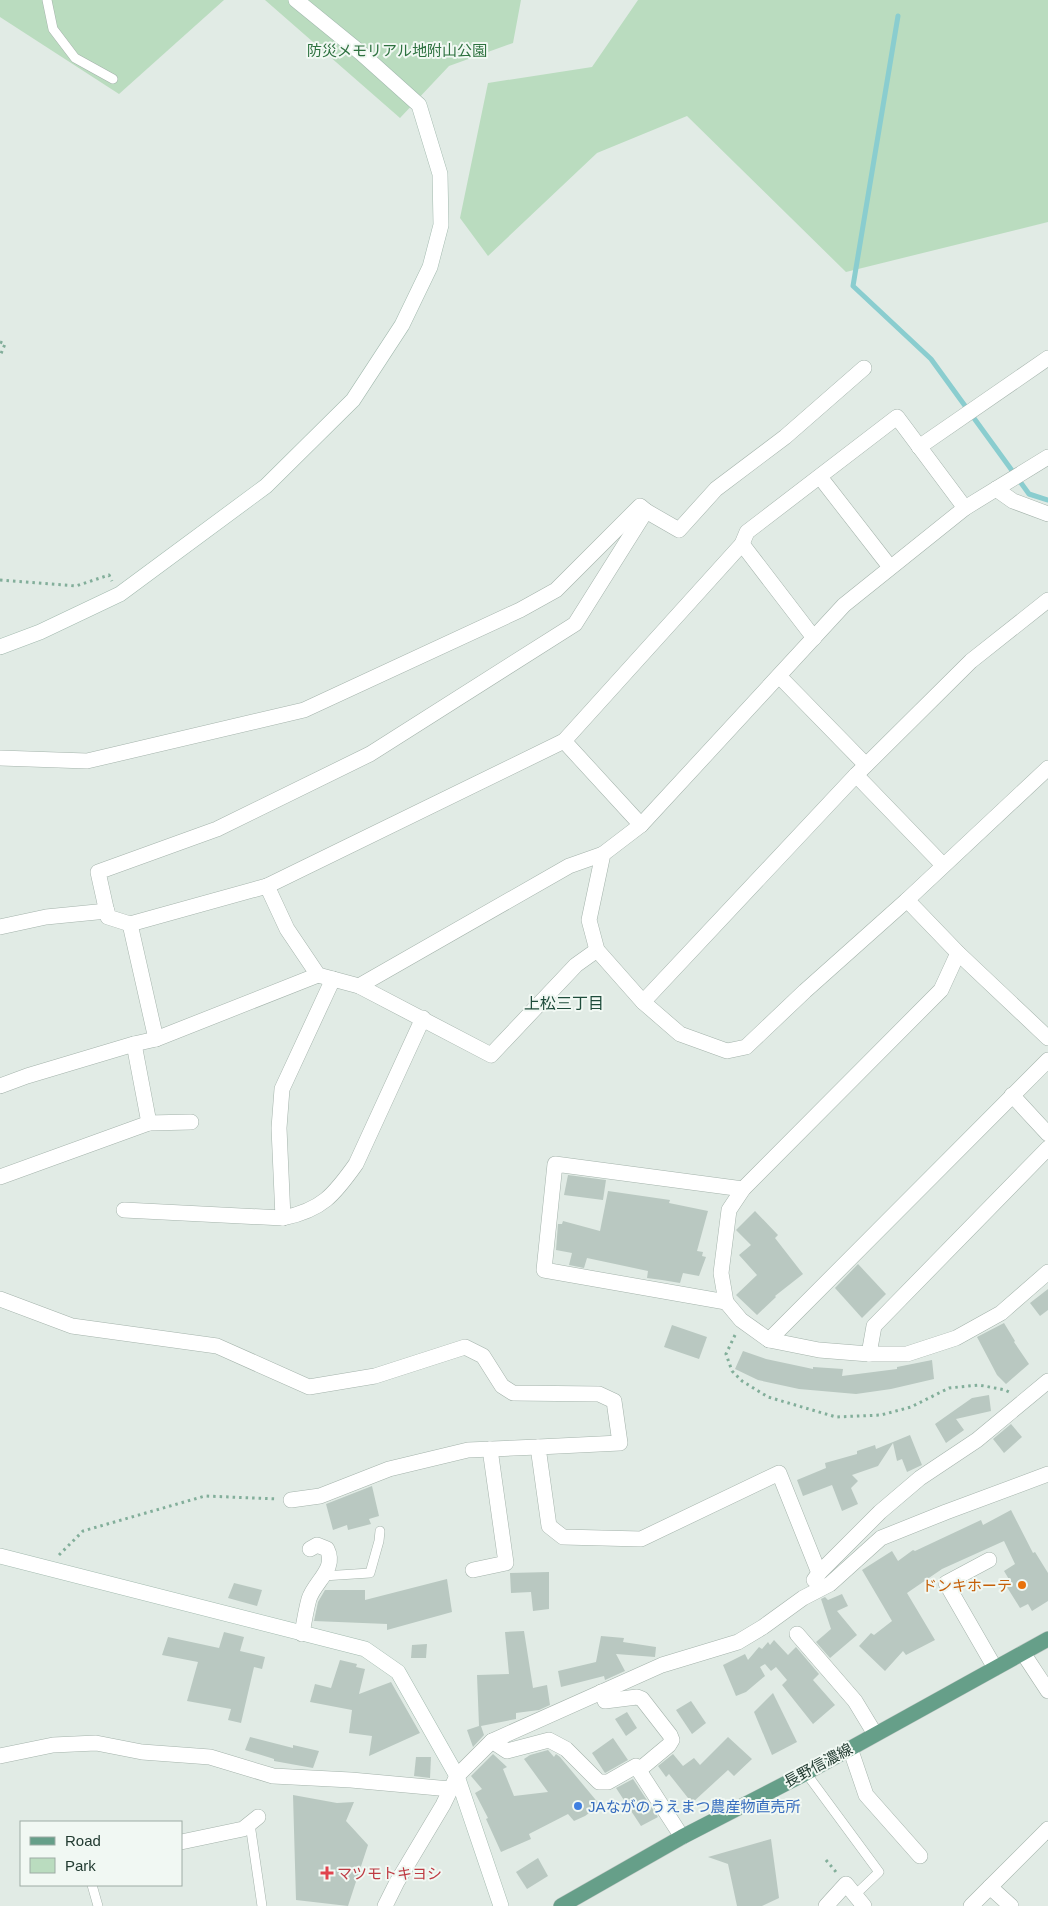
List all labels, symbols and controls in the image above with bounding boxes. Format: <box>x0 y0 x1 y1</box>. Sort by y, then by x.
park label: 防災メモリアル地附山公園 <box>307 42 487 59</box>
district label: 上松三丁目 <box>524 995 604 1012</box>
place label: ドンキホーテ <box>922 1577 1012 1594</box>
marker: ドンキホーテ <box>1016 1579 1028 1591</box>
street label: 長野信濃線 <box>781 1740 855 1790</box>
place label: JAながのうえまつ農産物直売所 <box>588 1798 801 1815</box>
marker: JAながのうえまつ農産物直売所 <box>572 1800 584 1812</box>
legend <box>20 1821 182 1886</box>
text: Road <box>65 1832 101 1849</box>
text: Park <box>65 1857 96 1874</box>
place label: マツモトキヨシ <box>337 1865 442 1882</box>
marker: マツモトキヨシ <box>321 1867 333 1879</box>

